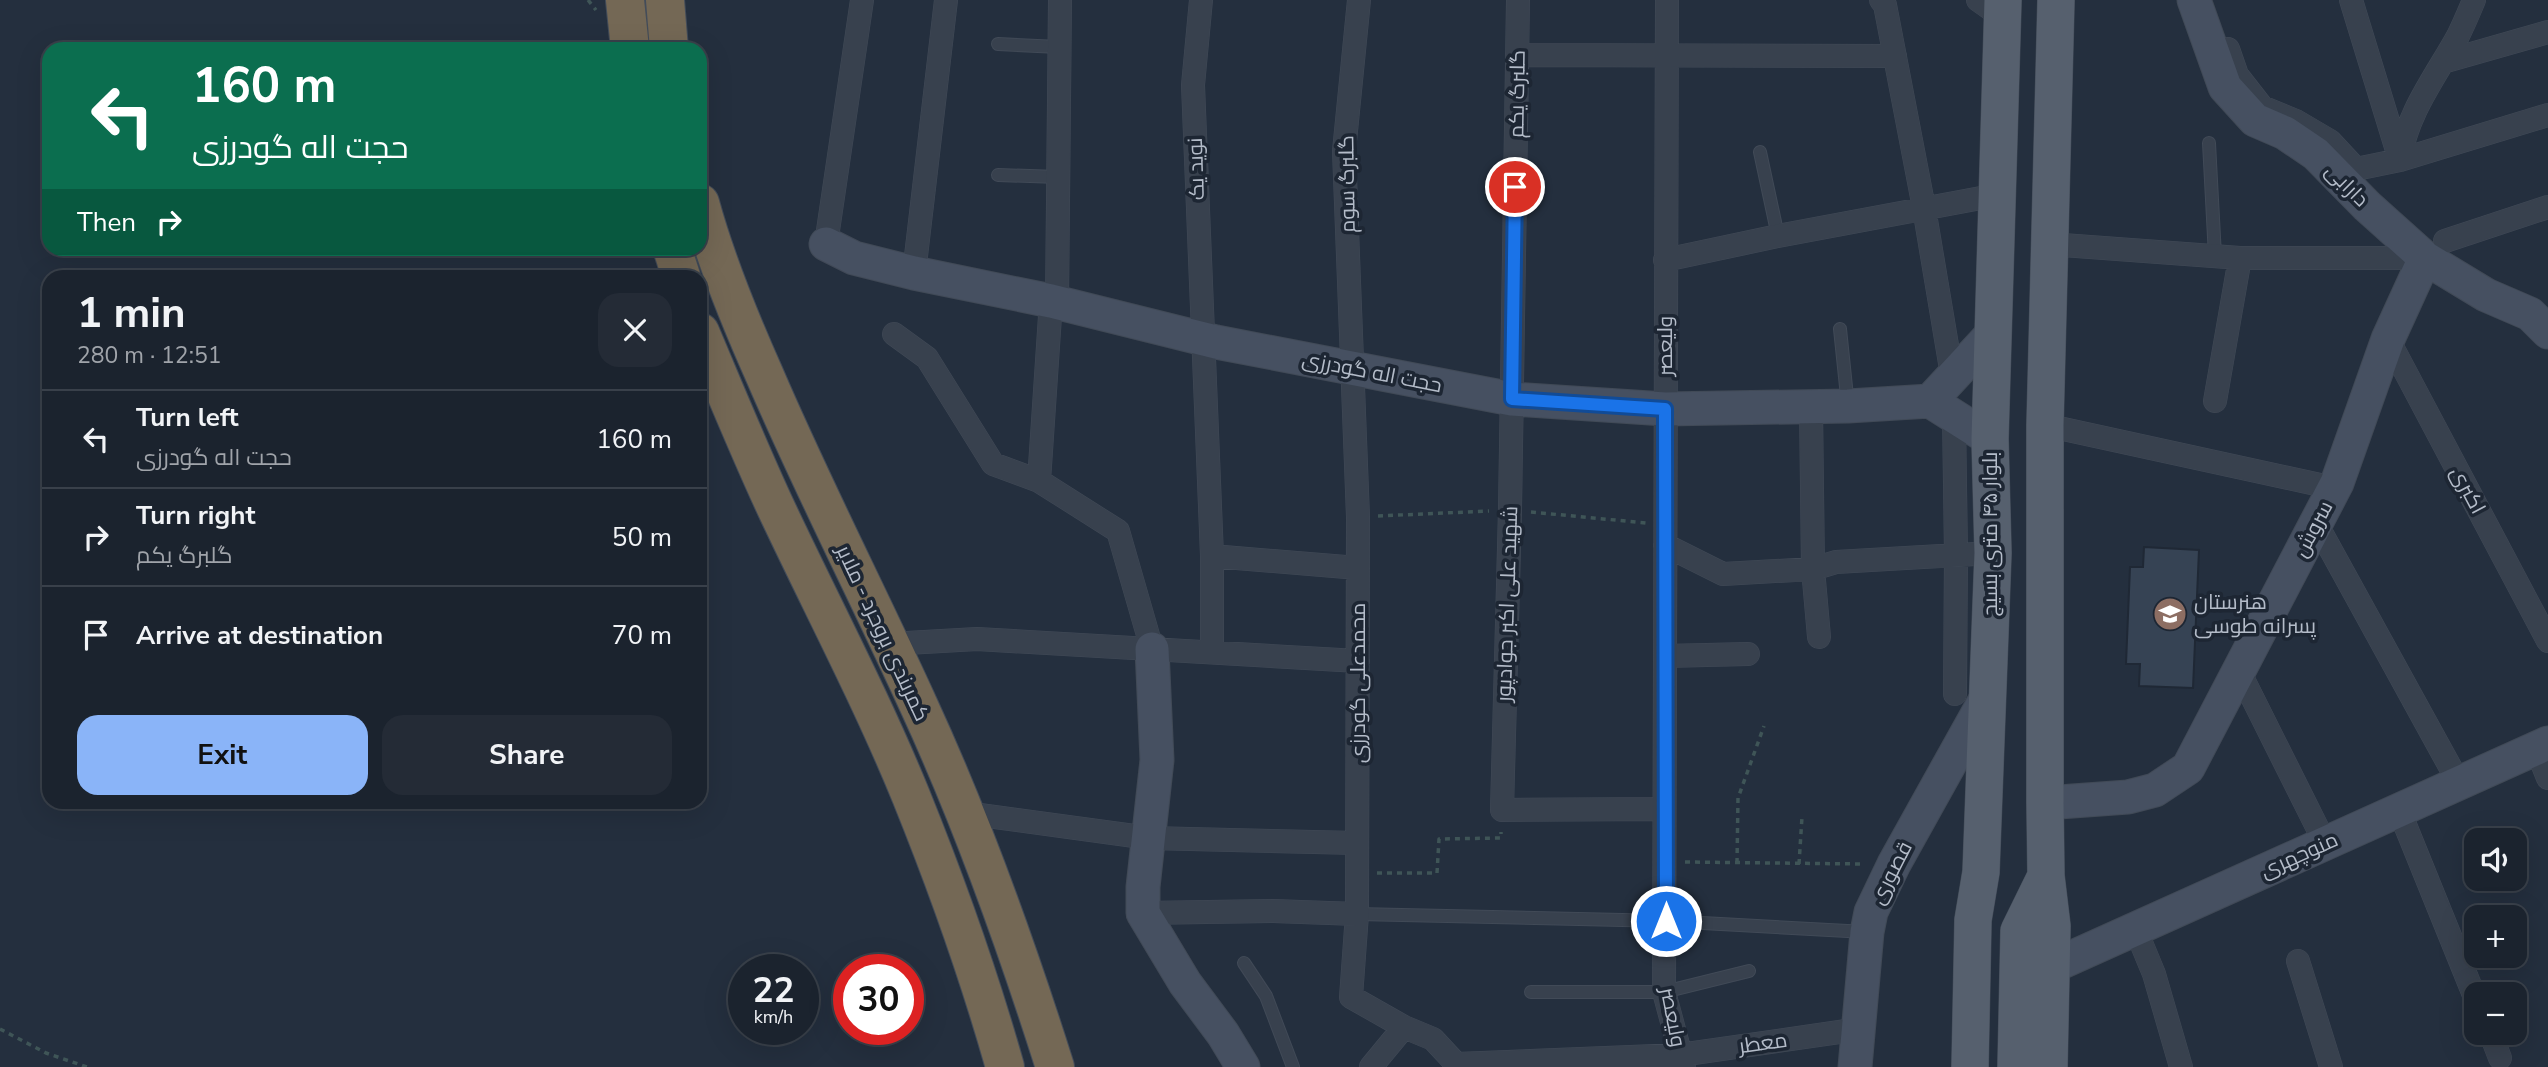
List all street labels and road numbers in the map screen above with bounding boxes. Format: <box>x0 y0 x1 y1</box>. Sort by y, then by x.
street label: گلبرگ یکم <box>1502 50 1532 138</box>
street label: گلبرگ سوم <box>1332 135 1362 233</box>
street label: نوید یک <box>1181 137 1211 201</box>
street label: دارابی <box>2319 157 2375 213</box>
street label: ولیعصر <box>1651 316 1679 377</box>
street label: حجت اله گودرزی <box>1300 345 1444 399</box>
street label: بلوار ۴۵ متری بسیج <box>1976 452 2004 616</box>
street label: اکبری <box>2444 461 2492 519</box>
street label: سروش <box>2287 496 2339 562</box>
street label: شهید علی اکبر جوادپور <box>1490 505 1524 704</box>
street label: کمربندی بروجرد - ملایر <box>829 539 936 726</box>
street label: محمدعلی گودرزی <box>1344 603 1372 763</box>
street label: منوچهری <box>2256 825 2342 885</box>
street label: قصوری <box>1863 837 1919 909</box>
street label: ولیعصر <box>1653 984 1692 1049</box>
street label: معطر <box>1736 1026 1789 1060</box>

